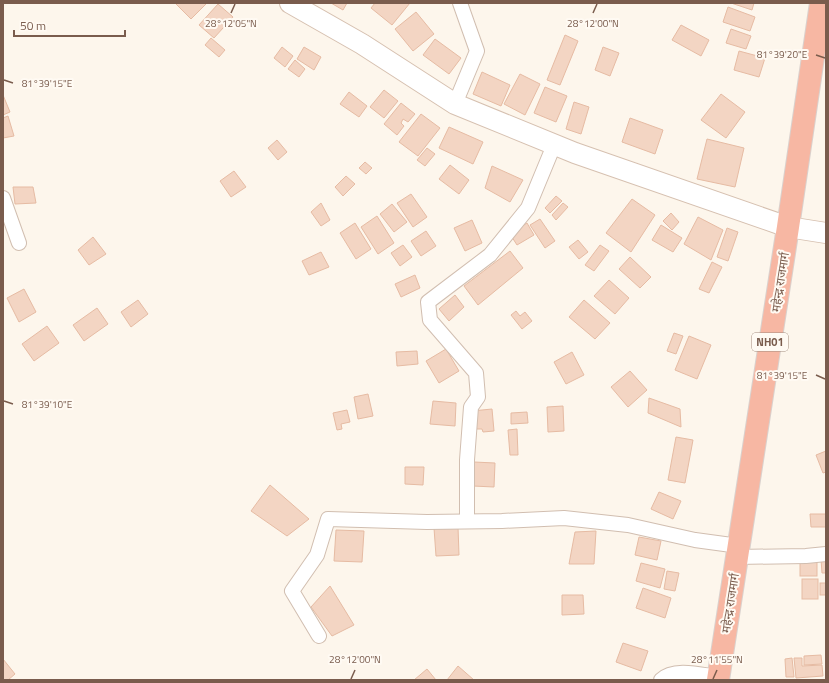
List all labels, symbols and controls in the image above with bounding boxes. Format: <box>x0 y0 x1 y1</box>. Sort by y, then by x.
scale bar <box>14 12 125 38</box>
text: 50 m <box>20 16 46 35</box>
text: 28°12'05"N <box>205 16 257 31</box>
text: 28°12'00"N <box>567 16 619 31</box>
text: 81°39'20"E <box>757 47 808 62</box>
text: 81°39'15"E <box>22 76 73 91</box>
street label: महेन्द्र राजमार्ग <box>766 250 794 313</box>
road number: NH01 <box>752 333 788 351</box>
text: 81°39'15"E <box>757 368 808 383</box>
text: 81°39'10"E <box>22 397 73 412</box>
street label: महेन्द्र राजमार्ग <box>716 571 744 634</box>
text: 28°12'00"N <box>329 652 381 667</box>
text: 28°11'55"N <box>691 652 743 667</box>

